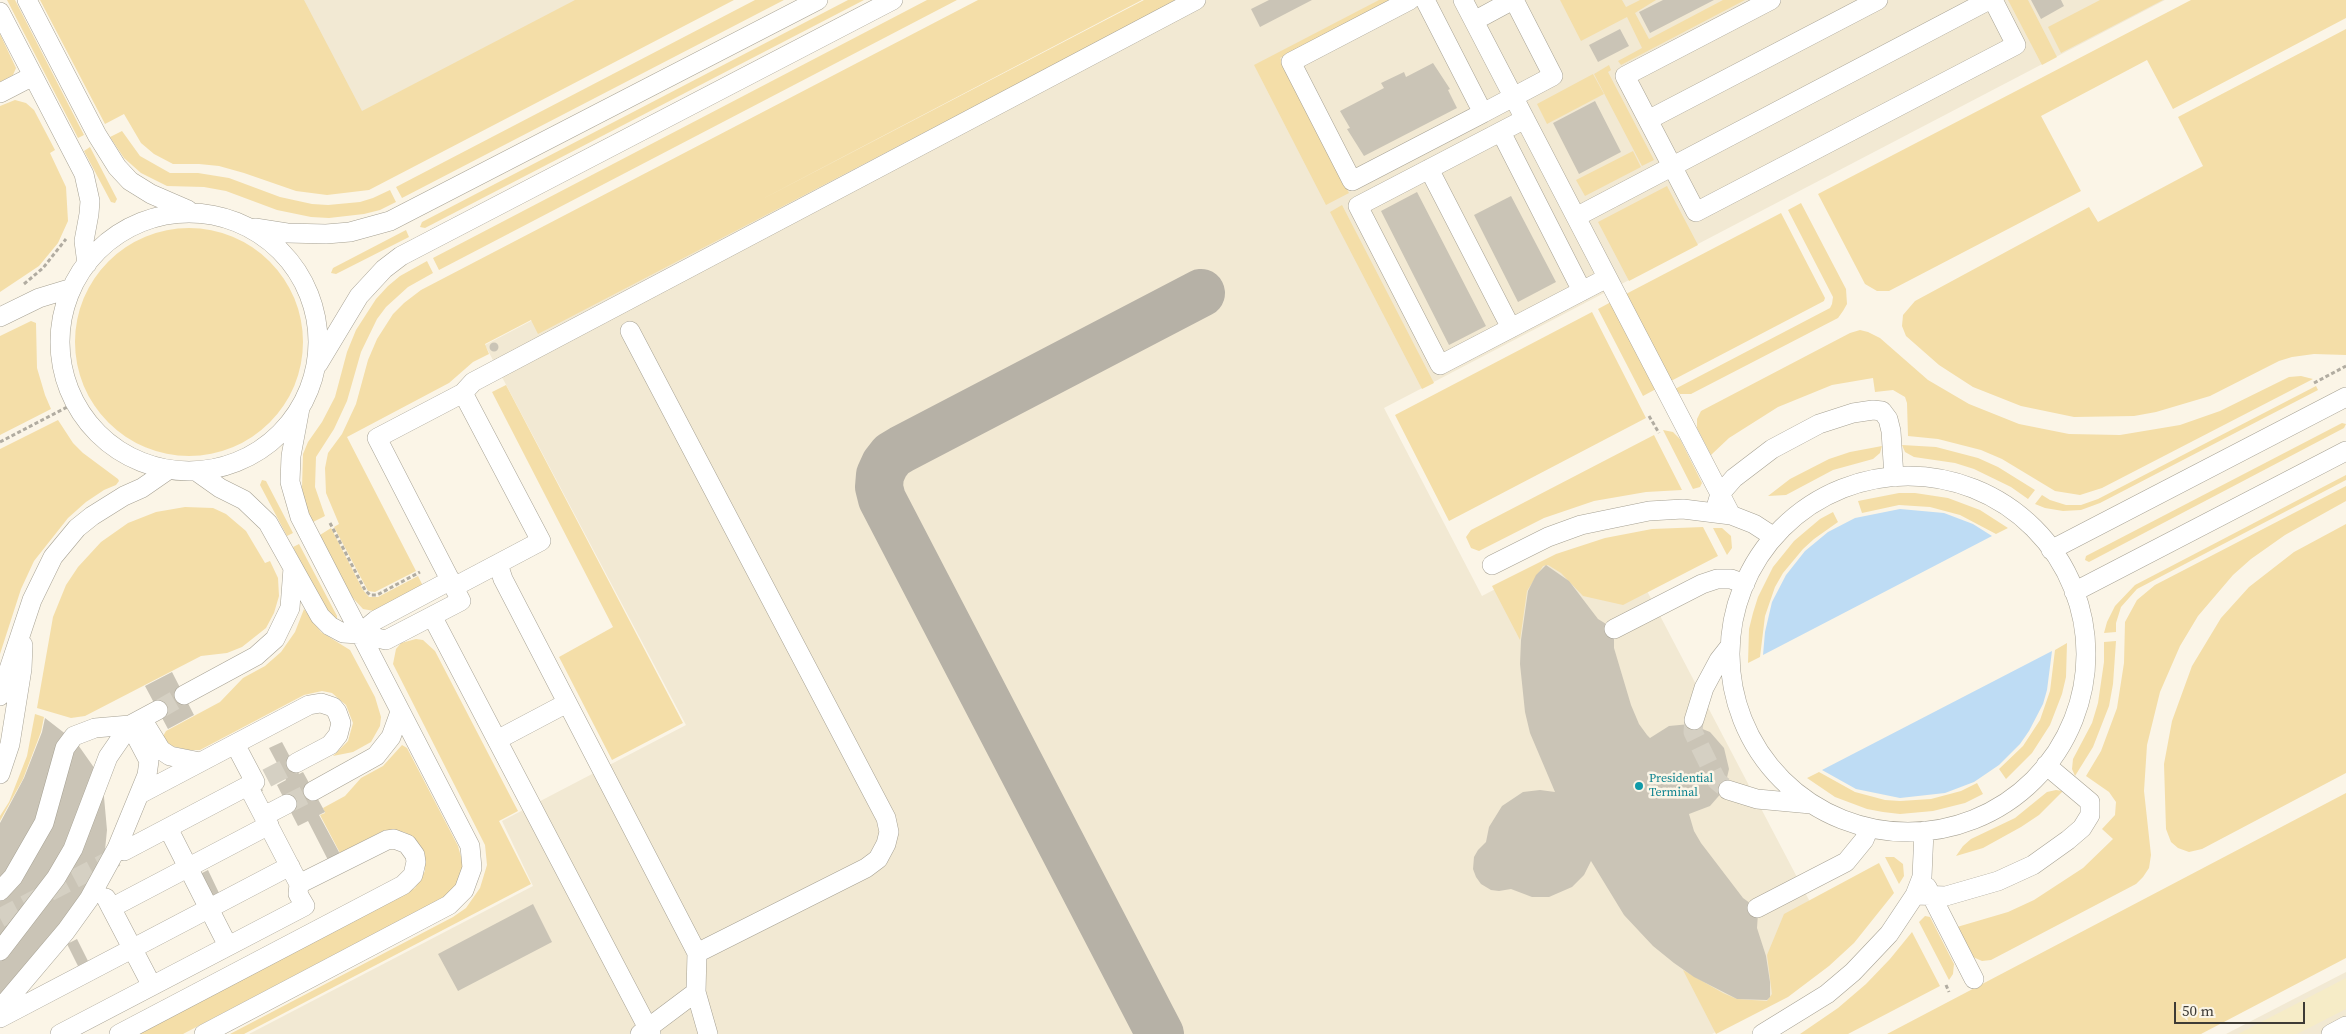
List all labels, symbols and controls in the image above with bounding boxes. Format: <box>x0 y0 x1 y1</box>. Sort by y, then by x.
place label: Presidential Terminal <box>1649 772 1713 800</box>
marker: Presidential Terminal <box>1633 780 1645 792</box>
scale bar <box>2176 992 2307 1024</box>
text: 50 m <box>2182 1000 2214 1021</box>

